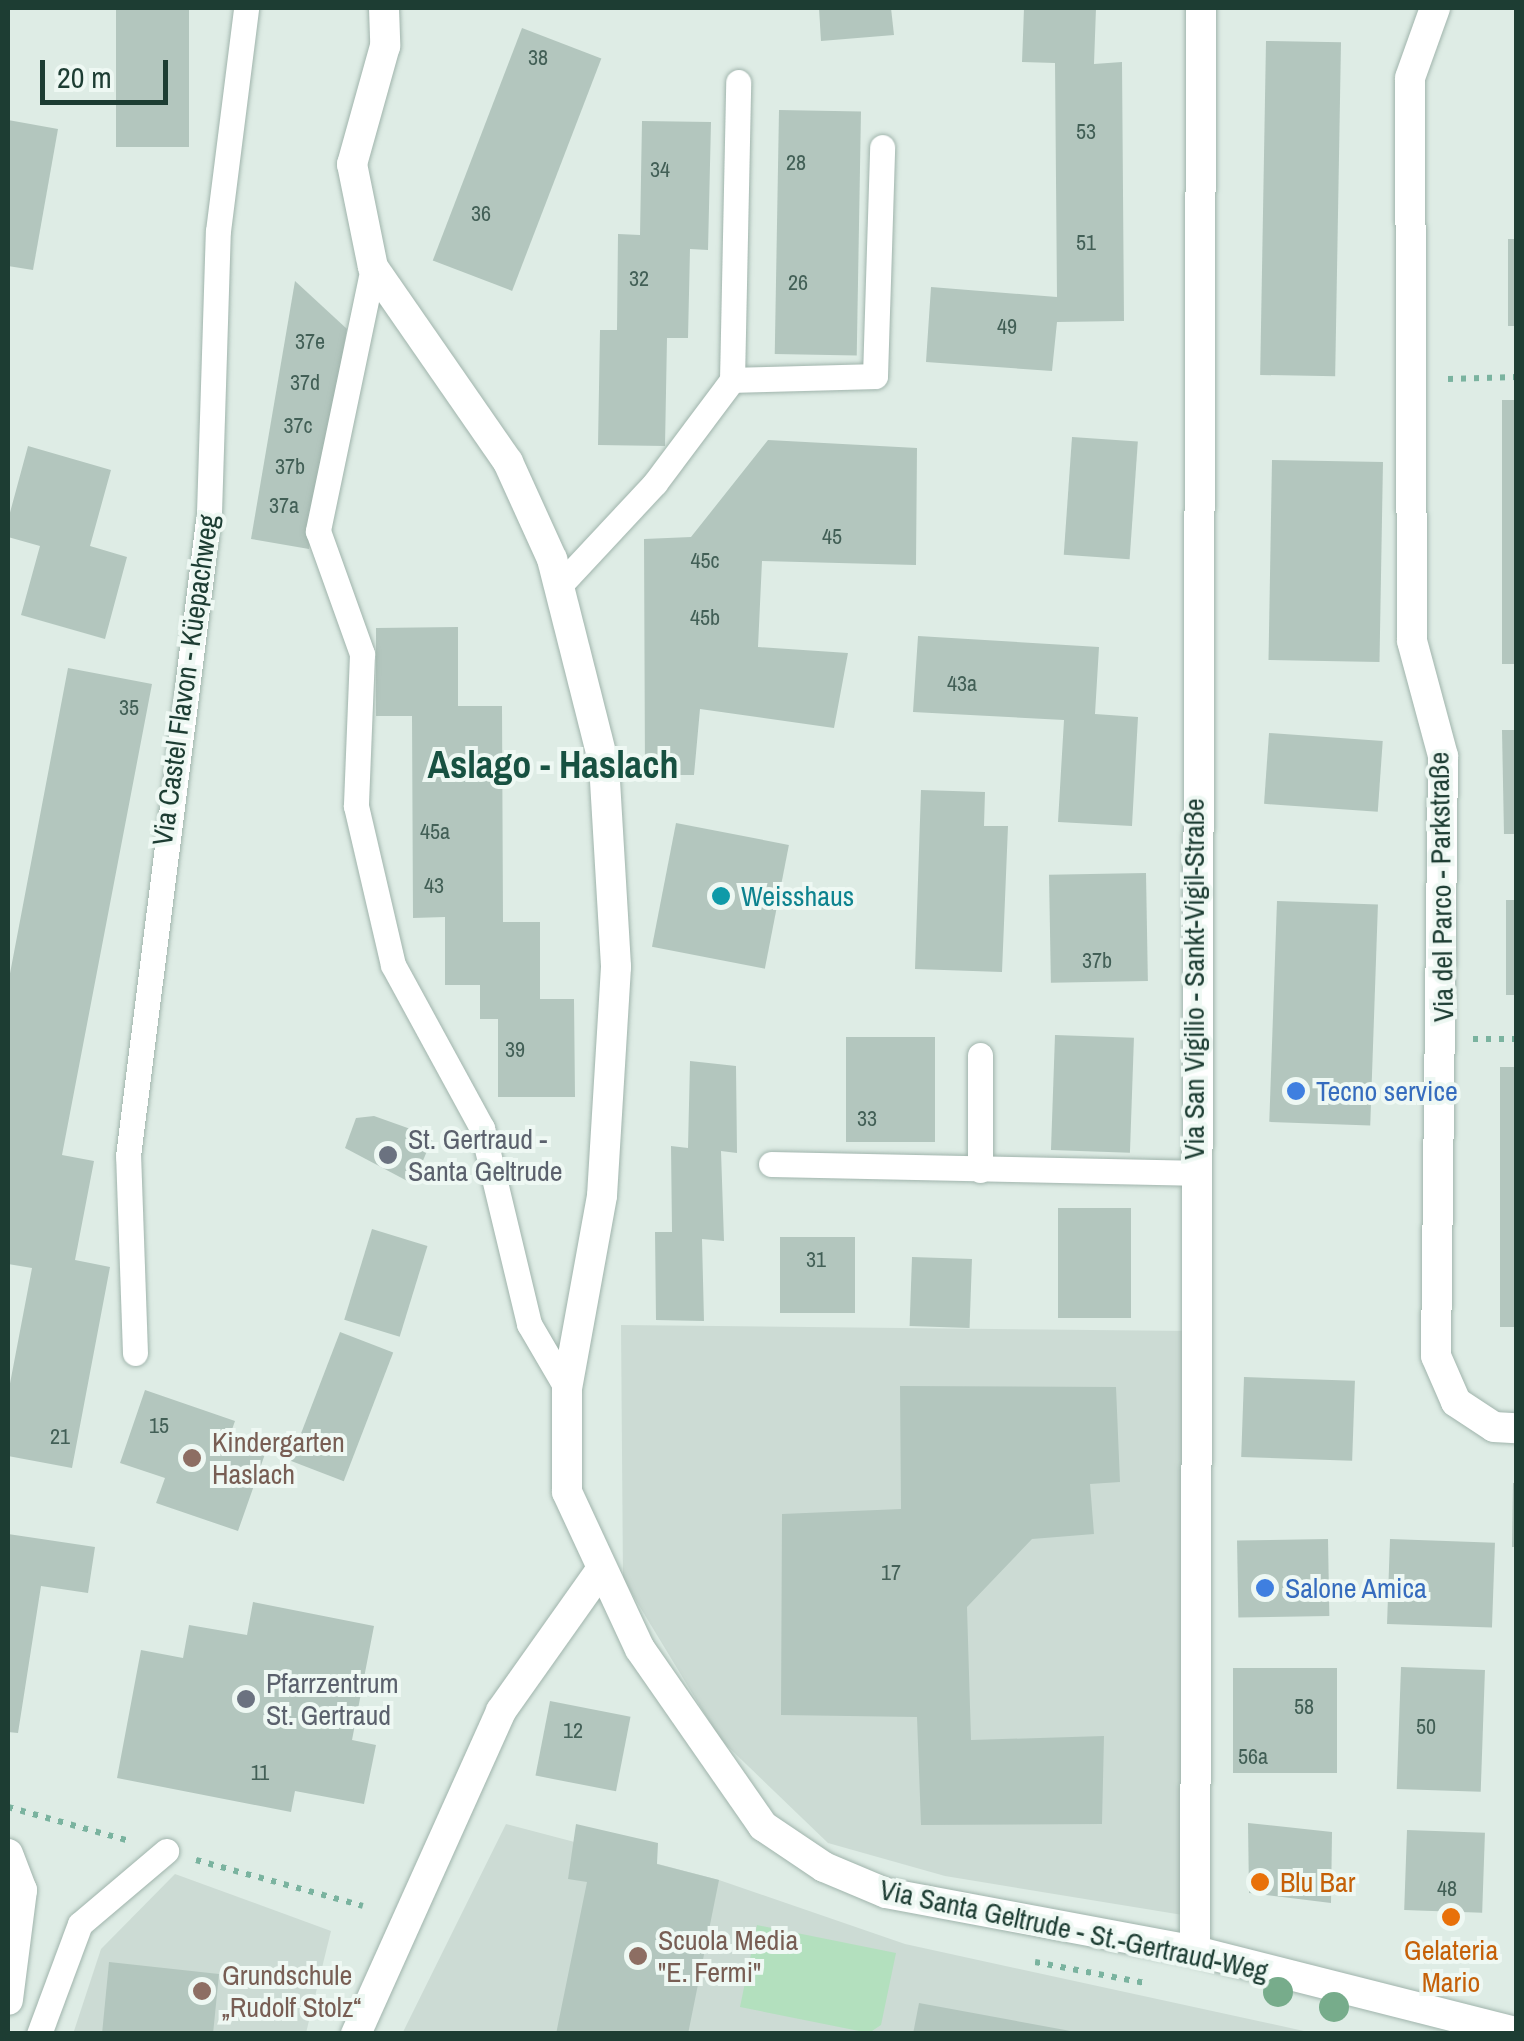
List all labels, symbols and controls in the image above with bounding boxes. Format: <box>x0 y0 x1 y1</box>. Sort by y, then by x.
scale bar <box>45 40 172 102</box>
house number: 38 <box>528 45 548 71</box>
text: 20 m <box>57 57 112 97</box>
house number: 53 <box>1076 119 1096 145</box>
house number: 28 <box>786 150 806 176</box>
house number: 34 <box>650 157 670 183</box>
house number: 36 <box>471 201 491 227</box>
house number: 51 <box>1076 230 1096 256</box>
house number: 32 <box>629 266 649 292</box>
house number: 26 <box>788 270 808 296</box>
house number: 49 <box>997 314 1017 340</box>
house number: 37e <box>295 329 325 355</box>
house number: 37d <box>290 370 320 396</box>
house number: 37c <box>283 413 313 439</box>
house number: 37b <box>275 454 305 480</box>
house number: 37a <box>269 493 299 519</box>
street label: Via Castel Flavon - Küepachweg <box>145 512 225 848</box>
house number: 45 <box>822 524 842 550</box>
house number: 45c <box>690 548 720 574</box>
house number: 45b <box>690 605 720 631</box>
house number: 43a <box>947 671 977 697</box>
house number: 35 <box>119 695 139 721</box>
district label: Aslago - Haslach <box>427 742 679 788</box>
street label: Via del Parco - Parkstraße <box>1422 752 1460 1022</box>
street label: Via San Vigilio - Sankt-Vigil-Straße <box>1177 798 1211 1160</box>
house number: 45a <box>420 819 450 845</box>
house number: 43 <box>424 873 444 899</box>
place label: Weisshaus <box>741 879 854 913</box>
marker: Weisshaus <box>710 885 732 907</box>
house number: 37b <box>1082 948 1112 974</box>
house number: 39 <box>505 1037 525 1063</box>
place label: Tecno service <box>1316 1074 1458 1108</box>
marker: Tecno service <box>1285 1080 1307 1102</box>
house number: 33 <box>857 1106 877 1132</box>
place label: St. Gertraud - Santa Geltrude <box>408 1122 562 1188</box>
marker: St. Gertraud - Santa Geltrude <box>377 1144 399 1166</box>
house number: 31 <box>806 1247 826 1273</box>
house number: 15 <box>149 1413 169 1439</box>
house number: 21 <box>50 1424 70 1450</box>
place label: Kindergarten Haslach <box>212 1425 345 1491</box>
marker: Kindergarten Haslach <box>181 1447 203 1469</box>
house number: 17 <box>881 1560 901 1586</box>
place label: Salone Amica <box>1285 1571 1428 1605</box>
marker: Salone Amica <box>1254 1577 1276 1599</box>
place label: Pfarrzentrum St. Gertraud <box>266 1666 399 1732</box>
marker: Pfarrzentrum St. Gertraud <box>235 1688 257 1710</box>
house number: 58 <box>1294 1694 1314 1720</box>
house number: 50 <box>1416 1714 1436 1740</box>
house number: 12 <box>563 1718 583 1744</box>
house number: 56a <box>1238 1744 1268 1770</box>
house number: 11 <box>251 1760 269 1786</box>
place label: Blu Bar <box>1280 1865 1355 1899</box>
marker: Blu Bar <box>1249 1871 1271 1893</box>
street label: Via Santa Geltrude - St.-Gertraud-Weg <box>877 1872 1271 1988</box>
house number: 48 <box>1437 1876 1457 1902</box>
marker: Gelateria Mario <box>1440 1906 1462 1928</box>
place label: Scuola Media "E. Fermi" <box>658 1923 798 1989</box>
place label: Gelateria Mario <box>1404 1933 1498 1999</box>
marker: Scuola Media "E. Fermi" <box>627 1945 649 1967</box>
place label: Grundschule „Rudolf Stolz“ <box>222 1958 361 2024</box>
marker: Grundschule „Rudolf Stolz“ <box>191 1980 213 2002</box>

